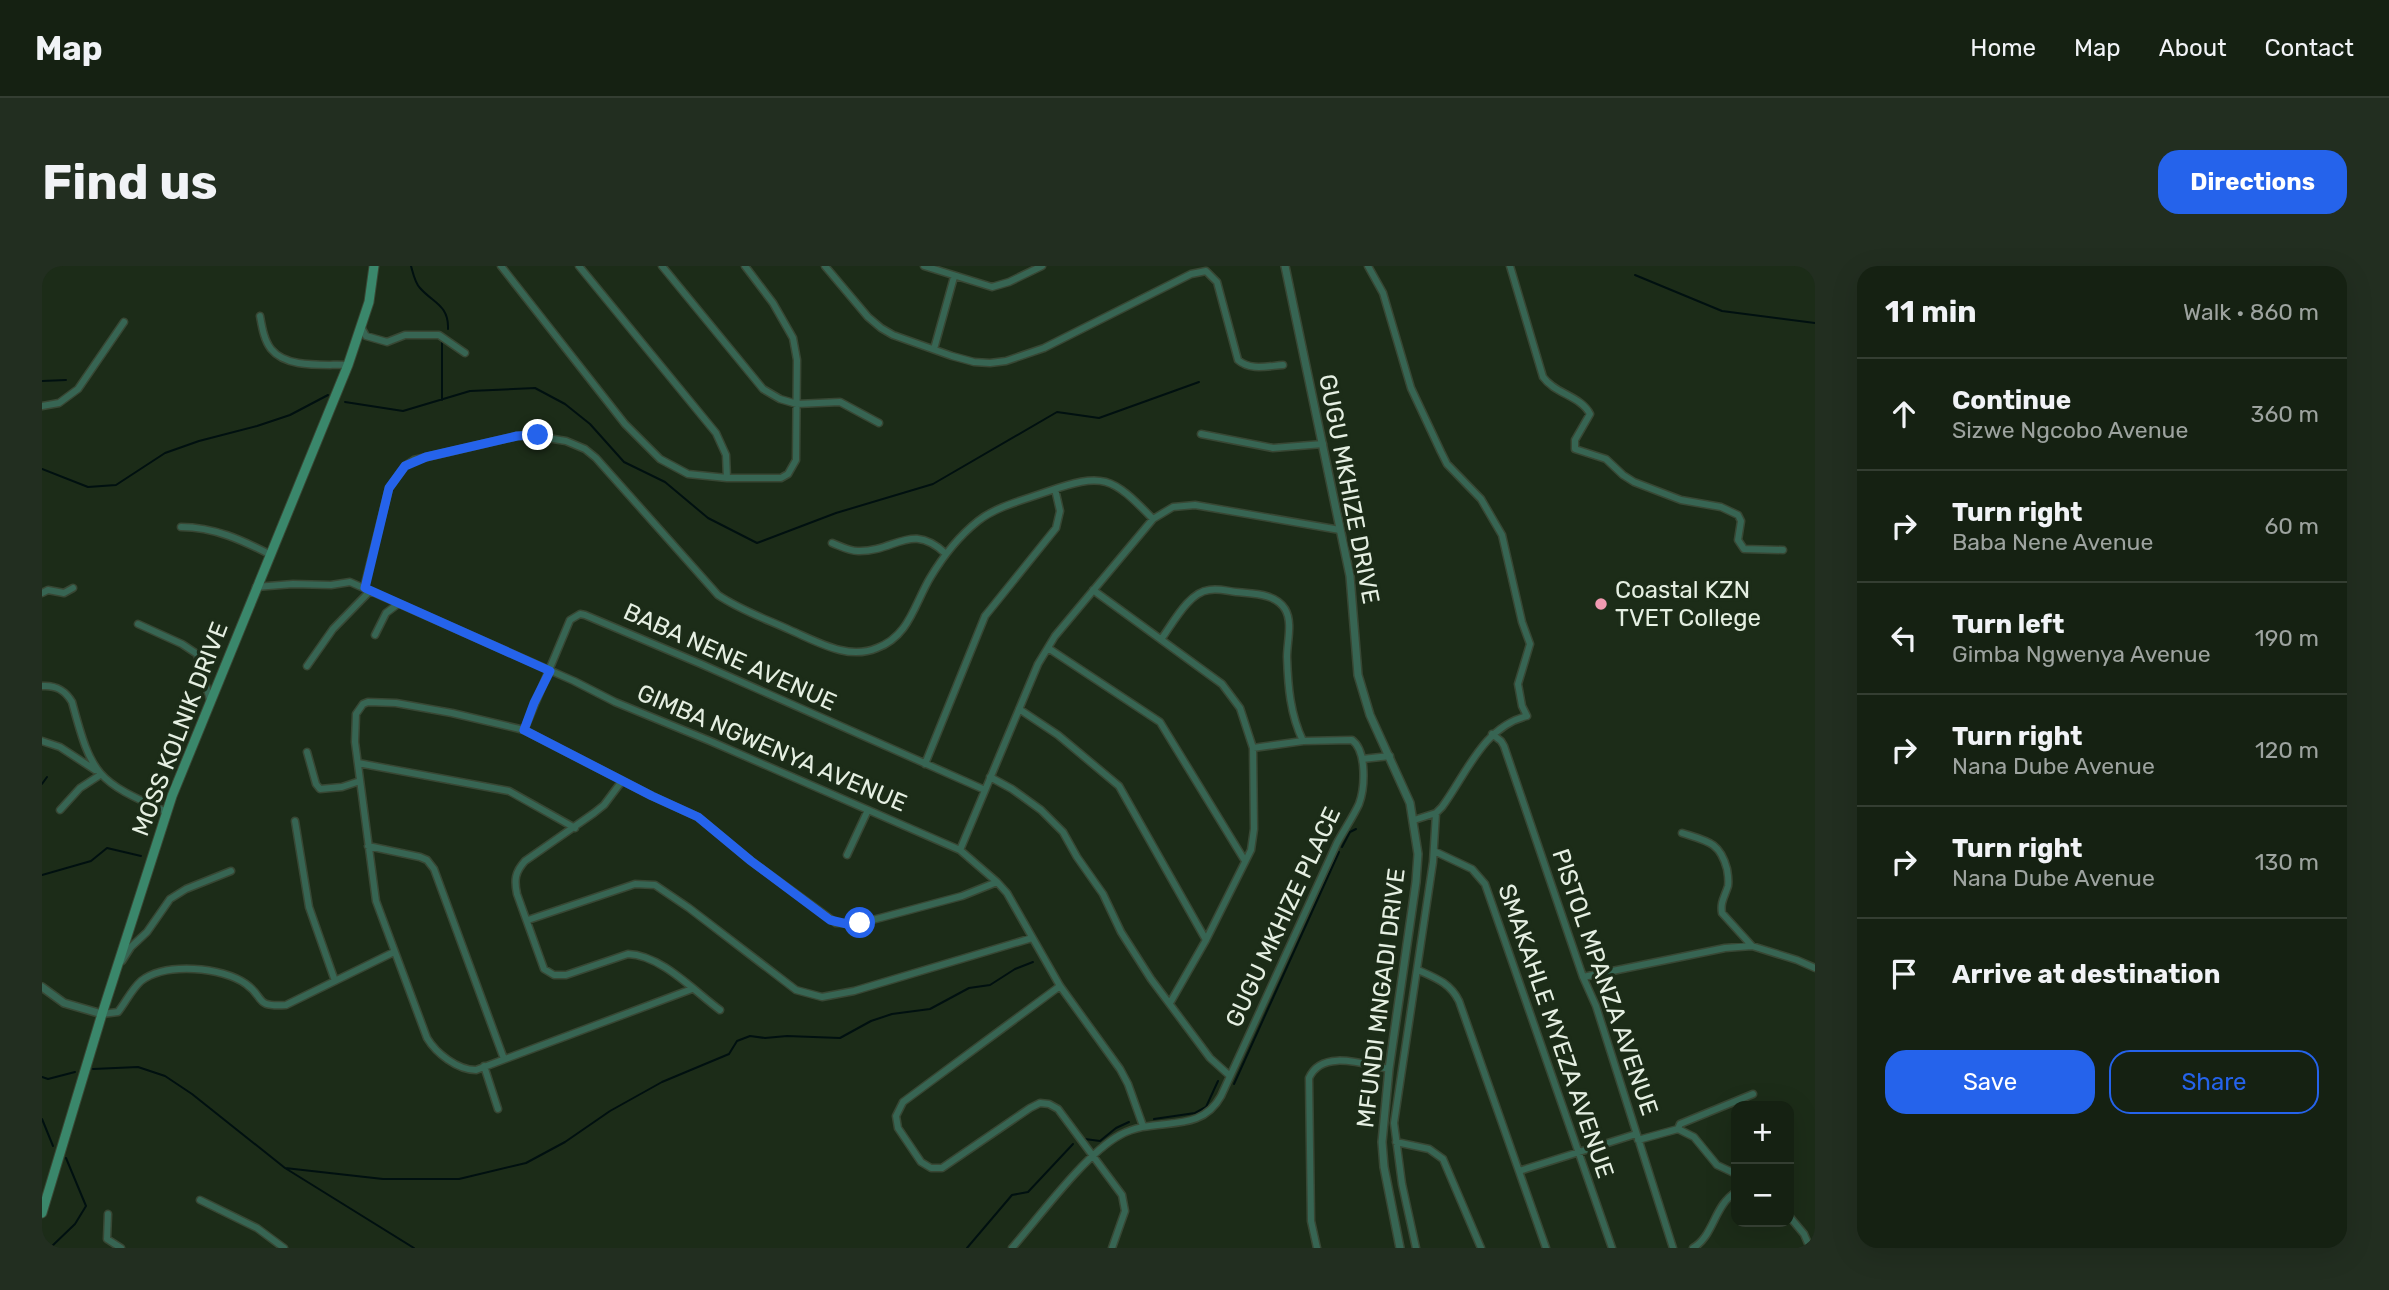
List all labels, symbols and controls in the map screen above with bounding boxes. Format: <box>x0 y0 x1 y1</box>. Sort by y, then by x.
text: Map <box>35 29 103 68</box>
text: Home <box>1970 34 2036 62</box>
text: Map <box>2074 34 2121 62</box>
text: About <box>2159 34 2227 62</box>
text: Contact <box>2265 34 2354 62</box>
button: Directions <box>2158 150 2347 214</box>
text: Find us <box>42 153 218 211</box>
text: 11 min <box>1885 294 1977 330</box>
text: Walk · 860 m <box>2183 298 2319 326</box>
street label: GUGU MKHIZE DRIVE <box>1313 372 1385 606</box>
text: Continue <box>1952 385 2071 416</box>
icon: ahead <box>1885 395 1923 433</box>
text: 360 m <box>2251 400 2319 428</box>
text: Sizwe Ngcobo Avenue <box>1952 416 2188 444</box>
route end <box>522 419 553 450</box>
text: Turn right <box>1952 497 2082 528</box>
icon: right <box>1885 507 1923 545</box>
text: 60 m <box>2264 512 2319 540</box>
text: Baba Nene Avenue <box>1952 528 2153 556</box>
place label: Coastal KZN TVET College <box>1615 576 1761 632</box>
marker: Coastal KZN TVET College <box>1593 596 1609 612</box>
street label: BABA NENE AVENUE <box>619 597 841 717</box>
text: Turn left <box>1952 609 2064 640</box>
street label: MOSS KOLNIK DRIVE <box>126 618 234 840</box>
icon: left <box>1885 619 1923 657</box>
text: 190 m <box>2255 624 2319 652</box>
text: Gimba Ngwenya Avenue <box>1952 640 2211 668</box>
street label: GIMBA NGWENYA AVENUE <box>633 678 911 818</box>
text: Turn right <box>1952 721 2082 752</box>
icon: right <box>1885 731 1923 769</box>
text: 120 m <box>2255 736 2319 764</box>
text: Nana Dube Avenue <box>1952 752 2155 780</box>
street label: GUGU MKHIZE PLACE <box>1220 803 1346 1031</box>
text: Turn right <box>1952 833 2082 864</box>
icon: right <box>1885 843 1923 881</box>
street label: PISTOL MPANZA AVENUE <box>1546 845 1664 1119</box>
text: 130 m <box>2255 848 2319 876</box>
text: Nana Dube Avenue <box>1952 864 2155 892</box>
street label: MFUNDI MNGADI DRIVE <box>1351 867 1411 1129</box>
street label: SMAKAHLE MYEZA AVENUE <box>1492 880 1620 1182</box>
route start <box>844 907 875 938</box>
icon: arrive <box>1885 955 1923 993</box>
text: Arrive at destination <box>1952 959 2220 990</box>
button: Save <box>1885 1050 2095 1114</box>
button: Share <box>2109 1050 2319 1114</box>
map controls <box>1731 1101 1794 1227</box>
button: + <box>1731 1101 1794 1164</box>
button: − <box>1731 1164 1794 1227</box>

